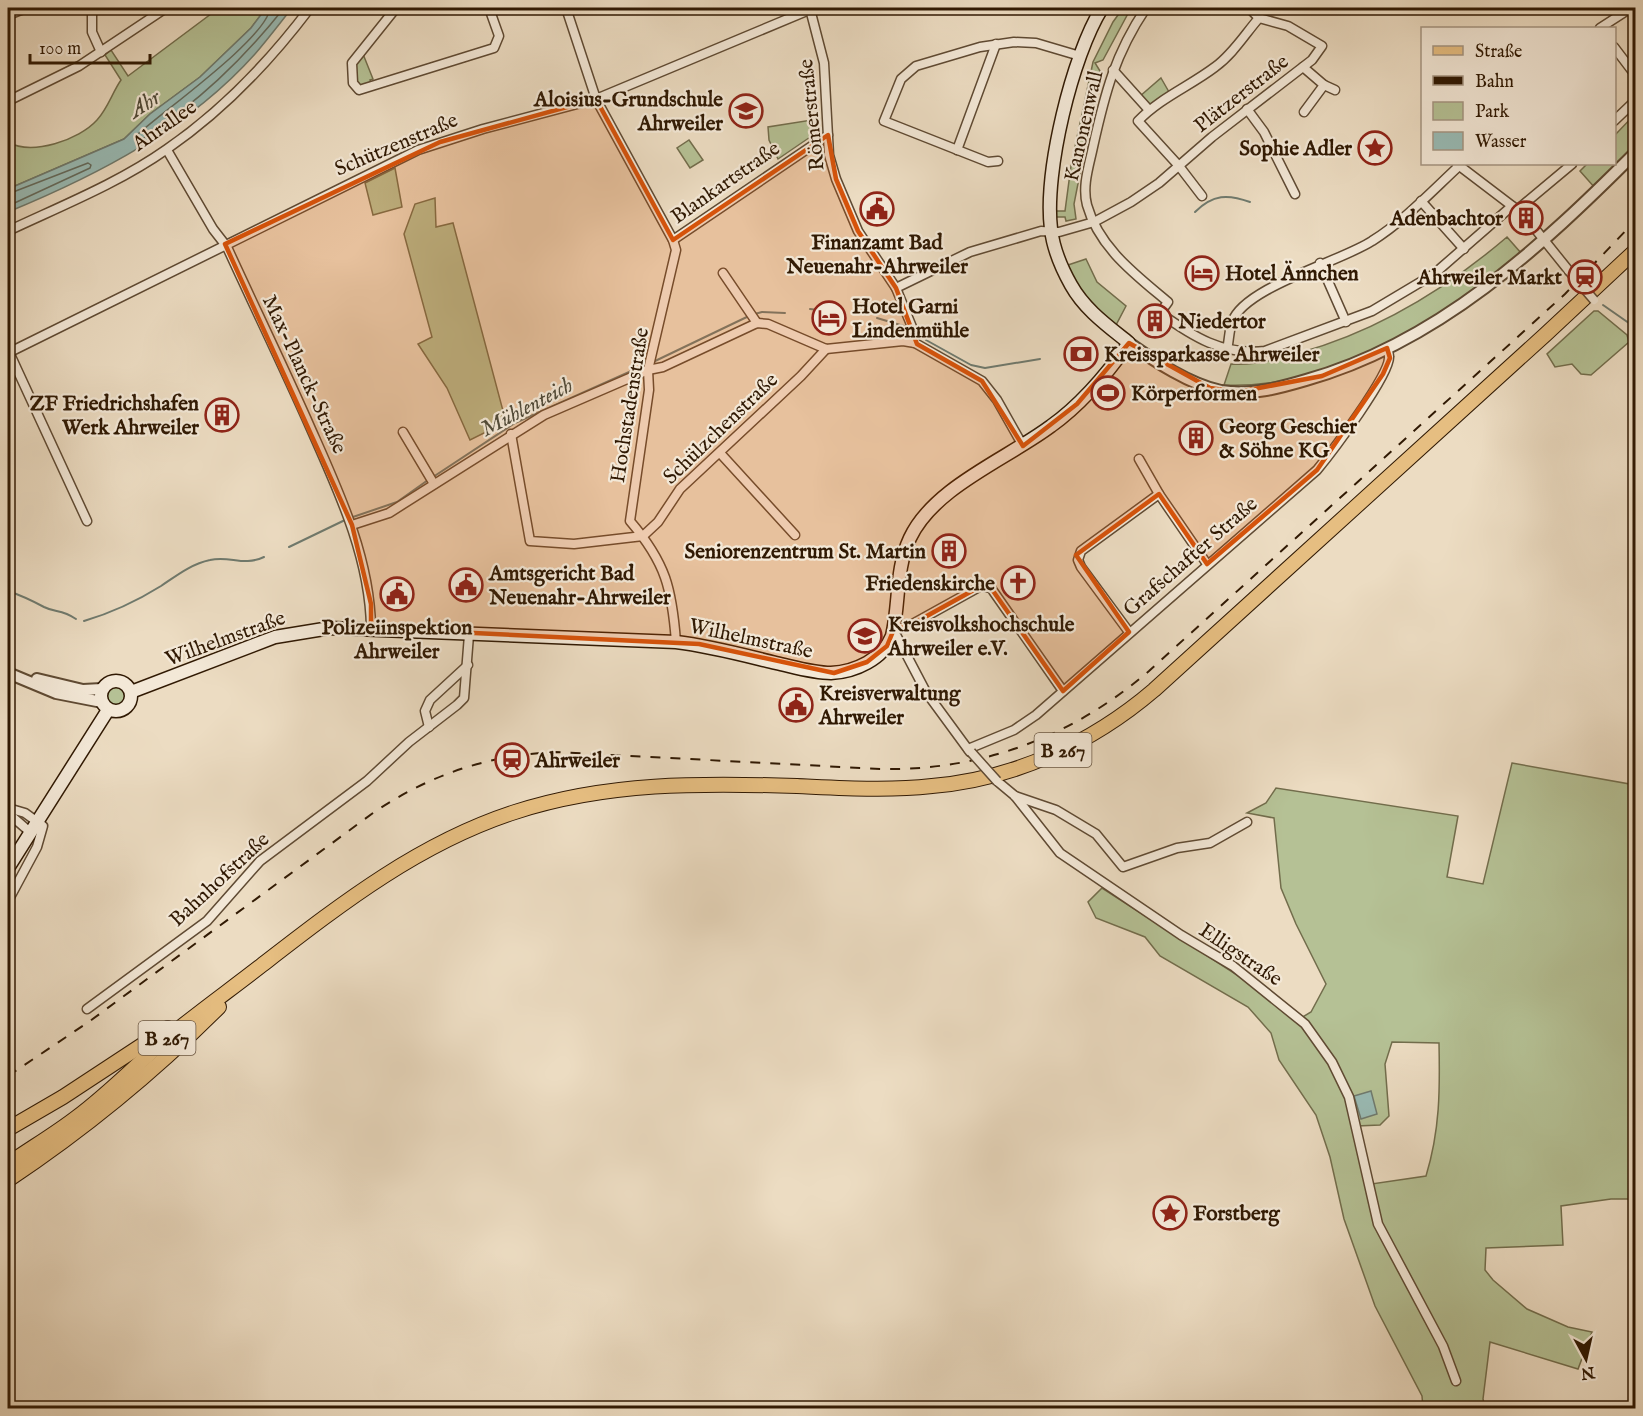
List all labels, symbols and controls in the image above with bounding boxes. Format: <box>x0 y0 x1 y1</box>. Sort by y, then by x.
scale bar <box>30 27 150 65</box>
legend <box>1421 27 1616 165</box>
text: 100 m <box>39 38 81 61</box>
text: Straße <box>1475 41 1522 64</box>
street label: Plätzerstraße <box>1189 49 1295 140</box>
street label: Römerstraße <box>793 57 832 172</box>
street label: Kanonenwall <box>1059 68 1110 184</box>
text: Bahn <box>1475 71 1514 94</box>
water label: Ahr <box>122 83 167 126</box>
place label: Aloisius-Grundschule Ahrweiler <box>533 87 723 138</box>
school or university icon: Aloisius-Grundschule Ahrweiler <box>728 93 764 129</box>
street label: Ahrallee <box>126 94 203 159</box>
text: Park <box>1475 101 1510 124</box>
street label: Schützenstraße <box>331 107 463 183</box>
place icon: Sophie Adler <box>1357 130 1393 166</box>
text: Wasser <box>1475 131 1527 154</box>
street label: Blankartstraße <box>666 136 786 231</box>
place label: Sophie Adler <box>1239 136 1352 163</box>
public building icon: Finanzamt Bad Neuenahr-Ahrweiler <box>859 191 895 227</box>
building icon: Adenbachtor <box>1508 200 1544 236</box>
place label: Adenbachtor <box>1389 206 1503 233</box>
place label: Finanzamt Bad Neuenahr-Ahrweiler <box>785 230 968 281</box>
hotel icon: Hotel Ännchen <box>1184 255 1220 291</box>
station icon: Ahrweiler Markt <box>1567 259 1603 295</box>
place label: Hotel Ännchen <box>1225 260 1359 288</box>
place label: Ahrweiler Markt <box>1416 265 1563 292</box>
street label: Max-Planck-Straße <box>255 291 352 459</box>
place label: Hotel Garni Lindenmühle <box>852 294 970 345</box>
hotel icon: Hotel Garni Lindenmühle <box>811 300 847 336</box>
building icon: Niedertor <box>1137 303 1173 339</box>
place label: Niedertor <box>1177 309 1266 336</box>
street label: Hochstadenstraße <box>605 325 656 485</box>
bank icon: Kreissparkasse Ahrweiler <box>1063 336 1099 372</box>
place label: Kreissparkasse Ahrweiler <box>1104 342 1320 369</box>
street label: Schülzchenstraße <box>658 367 785 491</box>
water label: Mühlenteich <box>476 372 578 444</box>
sports icon: Körperformen <box>1090 375 1126 411</box>
place label: Körperformen <box>1131 381 1257 408</box>
place label: ZF Friedrichshafen Werk Ahrweiler <box>30 391 199 442</box>
building icon: ZF Friedrichshafen Werk Ahrweiler <box>204 397 240 433</box>
place label: Georg Geschier & Söhne KG <box>1219 414 1357 465</box>
building icon: Georg Geschier & Söhne KG <box>1178 420 1214 456</box>
street label: Grafschafter Straße <box>1118 491 1264 623</box>
building icon: Seniorenzentrum St. Martin <box>931 533 967 569</box>
place label: Seniorenzentrum St. Martin <box>684 539 926 566</box>
place label: Amtsgericht Bad Neuenahr-Ahrweiler <box>488 561 671 612</box>
church icon: Friedenskirche <box>1000 565 1036 601</box>
public building icon: Amtsgericht Bad Neuenahr-Ahrweiler <box>448 567 484 603</box>
place label: Friedenskirche <box>865 571 995 598</box>
public building icon: Polizeiinspektion Ahrweiler <box>379 576 415 612</box>
street label: Wilhelmstraße <box>162 605 290 674</box>
place label: Kreisvolkshochschule Ahrweiler e.V. <box>887 612 1075 663</box>
street label: Wilhelmstraße <box>686 613 815 666</box>
place label: Polizeiinspektion Ahrweiler <box>322 615 472 666</box>
school or university icon: Kreisvolkshochschule Ahrweiler e.V. <box>847 618 883 654</box>
place label: Kreisverwaltung Ahrweiler <box>818 681 961 732</box>
public building icon: Kreisverwaltung Ahrweiler <box>778 687 814 723</box>
road number: B 267 <box>1034 733 1092 767</box>
station icon: Ahrweiler <box>494 742 530 778</box>
place label: Ahrweiler <box>534 748 620 775</box>
street label: Bahnhofstraße <box>164 827 276 933</box>
street label: Elligstraße <box>1193 918 1287 993</box>
road number: B 267 <box>138 1021 195 1055</box>
place icon: Forstberg <box>1152 1195 1188 1231</box>
place label: Forstberg <box>1193 1201 1280 1228</box>
north arrow <box>1556 1329 1616 1389</box>
text: N <box>1579 1361 1597 1383</box>

